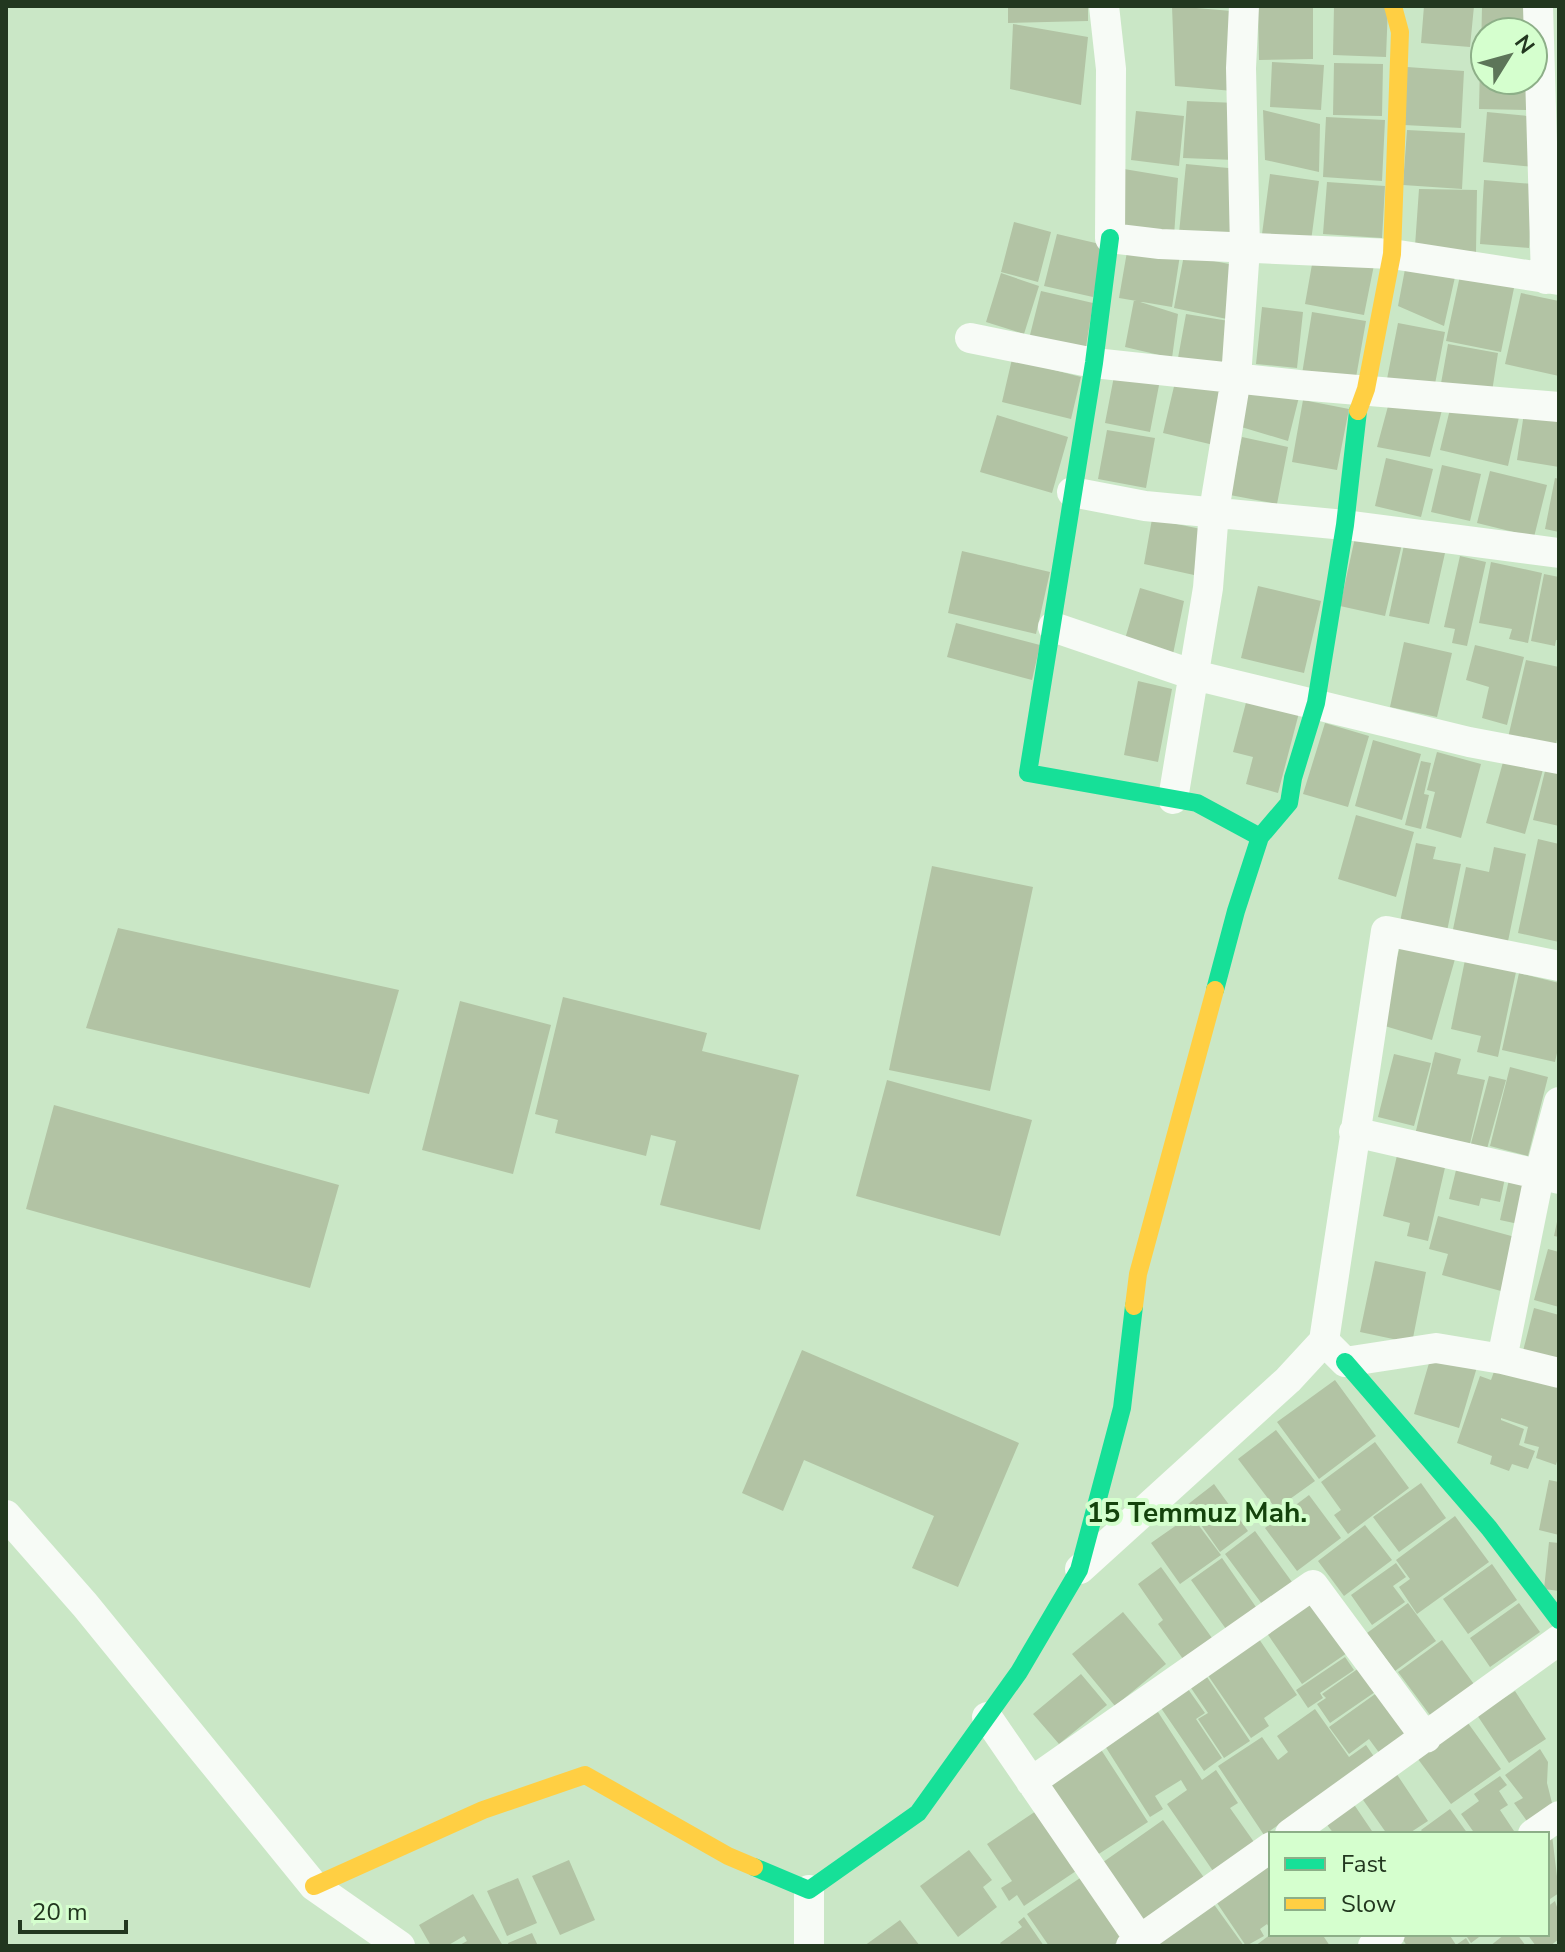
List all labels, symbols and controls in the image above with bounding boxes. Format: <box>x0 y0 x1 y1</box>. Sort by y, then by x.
north arrow <box>1469 16 1549 96</box>
text: N <box>1507 29 1541 60</box>
district label: 15 Temmuz Mah. <box>1087 1494 1307 1532</box>
legend <box>1269 1832 1549 1936</box>
text: Fast <box>1341 1848 1387 1880</box>
scale bar <box>20 1884 126 1934</box>
text: Slow <box>1341 1888 1396 1920</box>
text: 20 m <box>32 1896 88 1928</box>

